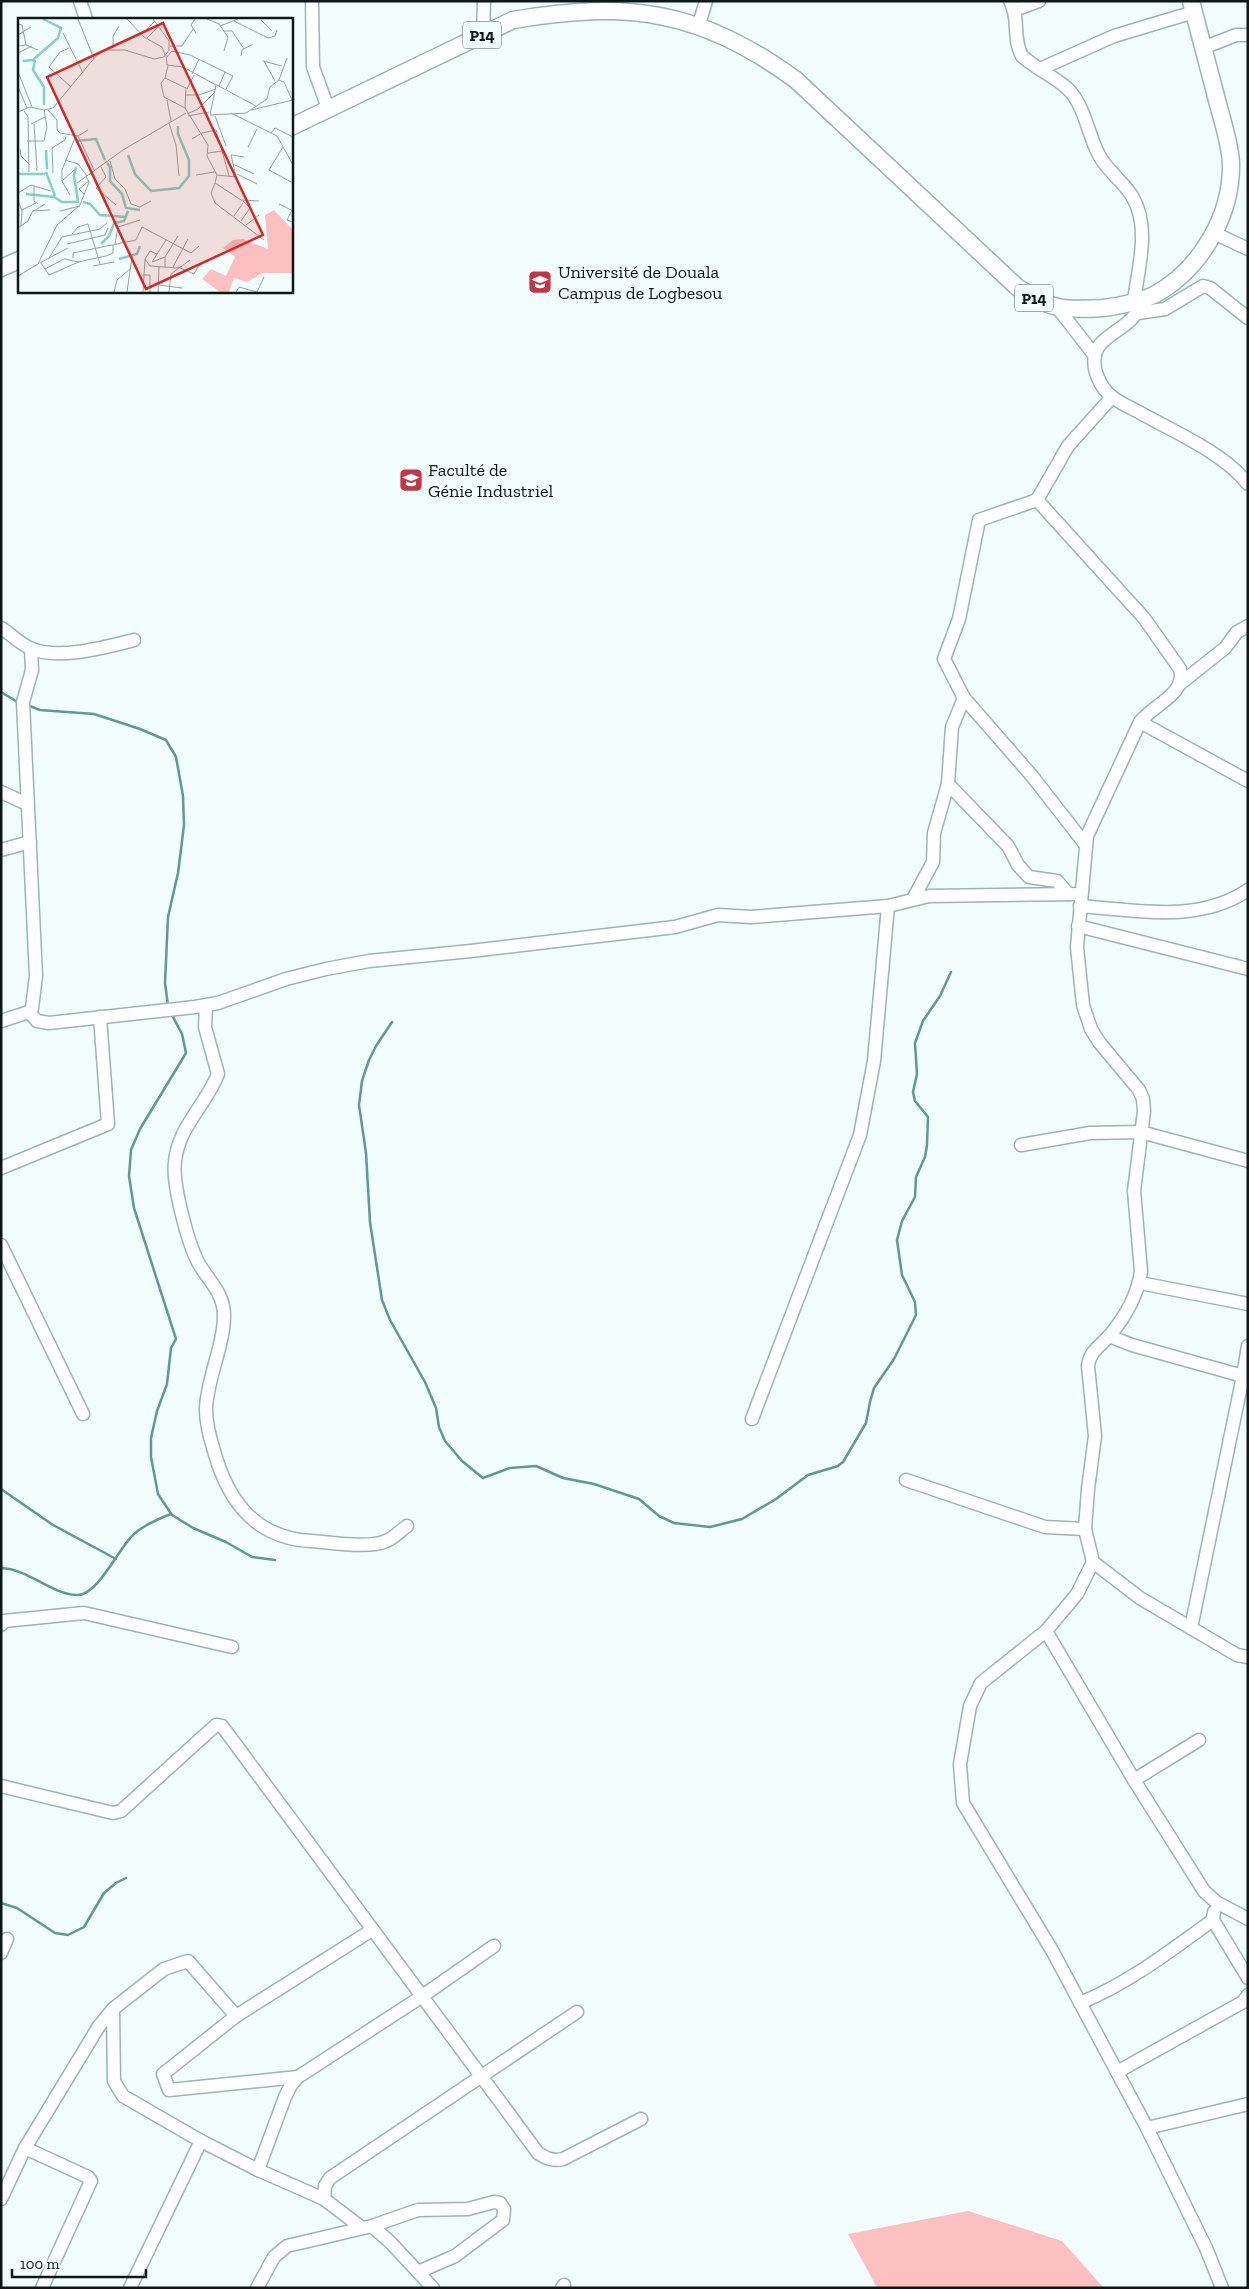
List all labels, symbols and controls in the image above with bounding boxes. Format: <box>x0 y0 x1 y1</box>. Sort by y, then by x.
inset map <box>18 18 292 292</box>
road number: P14 <box>463 22 501 48</box>
place label: Université de Douala Campus de Logbesou <box>558 261 722 304</box>
school or university icon: Université de Douala Campus de Logbesou <box>527 269 553 295</box>
road number: P14 <box>1015 284 1053 312</box>
place label: Faculté de Génie Industriel <box>428 459 554 502</box>
school or university icon: Faculté de Génie Industriel <box>398 467 424 493</box>
scale bar <box>12 2246 146 2278</box>
text: 100 m <box>20 2255 59 2273</box>

